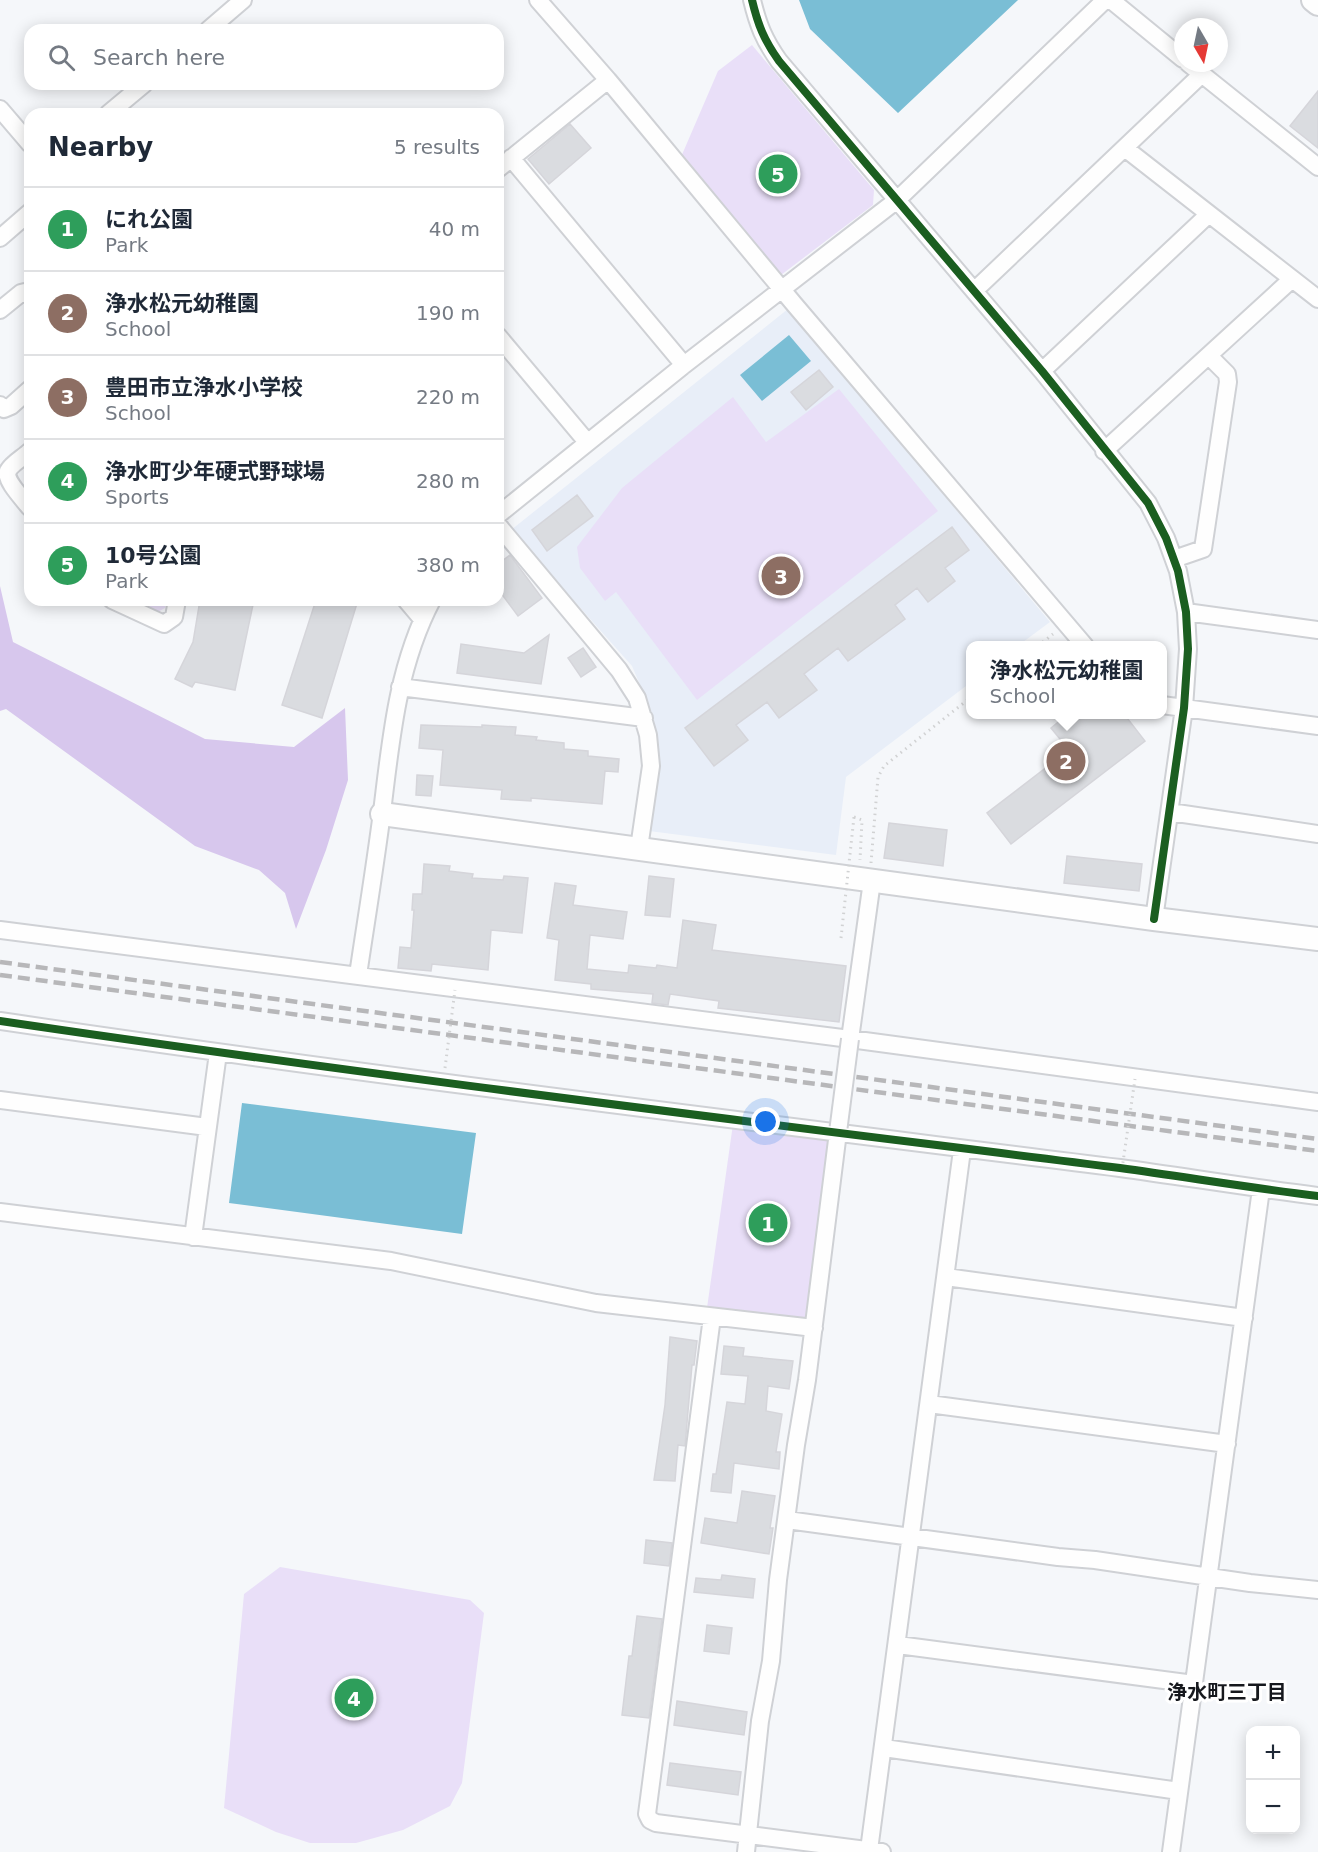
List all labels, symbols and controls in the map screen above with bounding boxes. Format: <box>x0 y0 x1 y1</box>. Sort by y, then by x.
north arrow <box>1174 18 1228 72</box>
search box <box>24 24 504 90</box>
icon: search <box>45 41 78 74</box>
text: Search here <box>93 45 225 70</box>
text: Nearby <box>48 132 153 162</box>
text: 5 results <box>394 135 480 159</box>
pin: 5 <box>758 152 798 196</box>
text: にれ公園 <box>105 207 193 232</box>
text: 1 <box>61 217 74 241</box>
text: 40 m <box>429 217 480 241</box>
text: Park <box>105 233 148 257</box>
text: 浄水松元幼稚園 <box>105 291 259 316</box>
text: 2 <box>61 301 74 325</box>
text: 190 m <box>416 301 480 325</box>
text: School <box>105 317 171 341</box>
text: 豊田市立浄水小学校 <box>105 375 303 400</box>
text: 3 <box>61 385 74 409</box>
text: 220 m <box>416 385 480 409</box>
text: School <box>105 401 171 425</box>
text: 浄水町少年硬式野球場 <box>105 459 325 484</box>
text: 4 <box>61 469 74 493</box>
text: 280 m <box>416 469 480 493</box>
text: Sports <box>105 485 169 509</box>
text: 10号公園 <box>105 543 202 568</box>
text: 5 <box>61 553 74 577</box>
text: 380 m <box>416 553 480 577</box>
pin: 3 <box>762 554 800 598</box>
text: Park <box>105 569 148 593</box>
popup <box>966 641 1167 719</box>
text: 浄水松元幼稚園 <box>989 658 1144 683</box>
text: School <box>989 684 1056 708</box>
pin: 2 <box>1046 738 1086 783</box>
your location <box>751 1107 780 1136</box>
pin: 1 <box>748 1200 788 1246</box>
pin: 4 <box>334 1676 374 1720</box>
district label: 浄水町三丁目 <box>1167 1680 1287 1704</box>
map controls <box>1246 1726 1300 1834</box>
button: + <box>1246 1726 1300 1780</box>
button: − <box>1246 1780 1300 1834</box>

